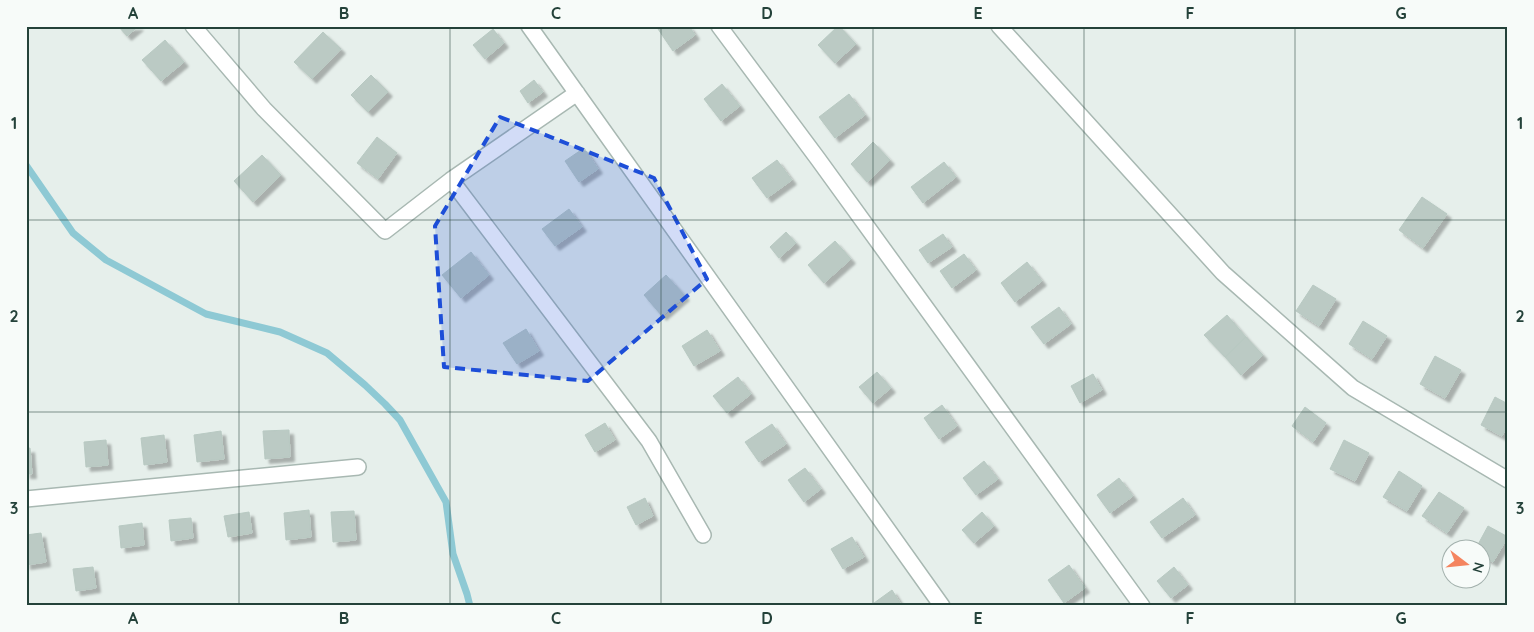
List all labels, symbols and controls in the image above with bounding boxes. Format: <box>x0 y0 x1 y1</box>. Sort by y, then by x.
text: A <box>128 3 139 23</box>
text: B <box>339 3 349 23</box>
text: C <box>551 3 561 23</box>
text: D <box>761 3 773 23</box>
text: E <box>973 3 983 23</box>
text: F <box>1186 3 1195 23</box>
text: G <box>1395 3 1407 23</box>
text: 1 <box>11 113 17 133</box>
text: 1 <box>1517 113 1523 133</box>
text: 2 <box>9 306 19 326</box>
text: 2 <box>1515 306 1525 326</box>
text: 3 <box>10 498 18 518</box>
text: 3 <box>1516 498 1524 518</box>
north arrow <box>1442 540 1492 590</box>
text: N <box>1468 560 1489 575</box>
text: A <box>128 608 139 628</box>
text: B <box>339 608 349 628</box>
text: C <box>551 608 561 628</box>
text: D <box>761 608 773 628</box>
text: E <box>973 608 983 628</box>
text: F <box>1186 608 1195 628</box>
text: G <box>1395 608 1407 628</box>

